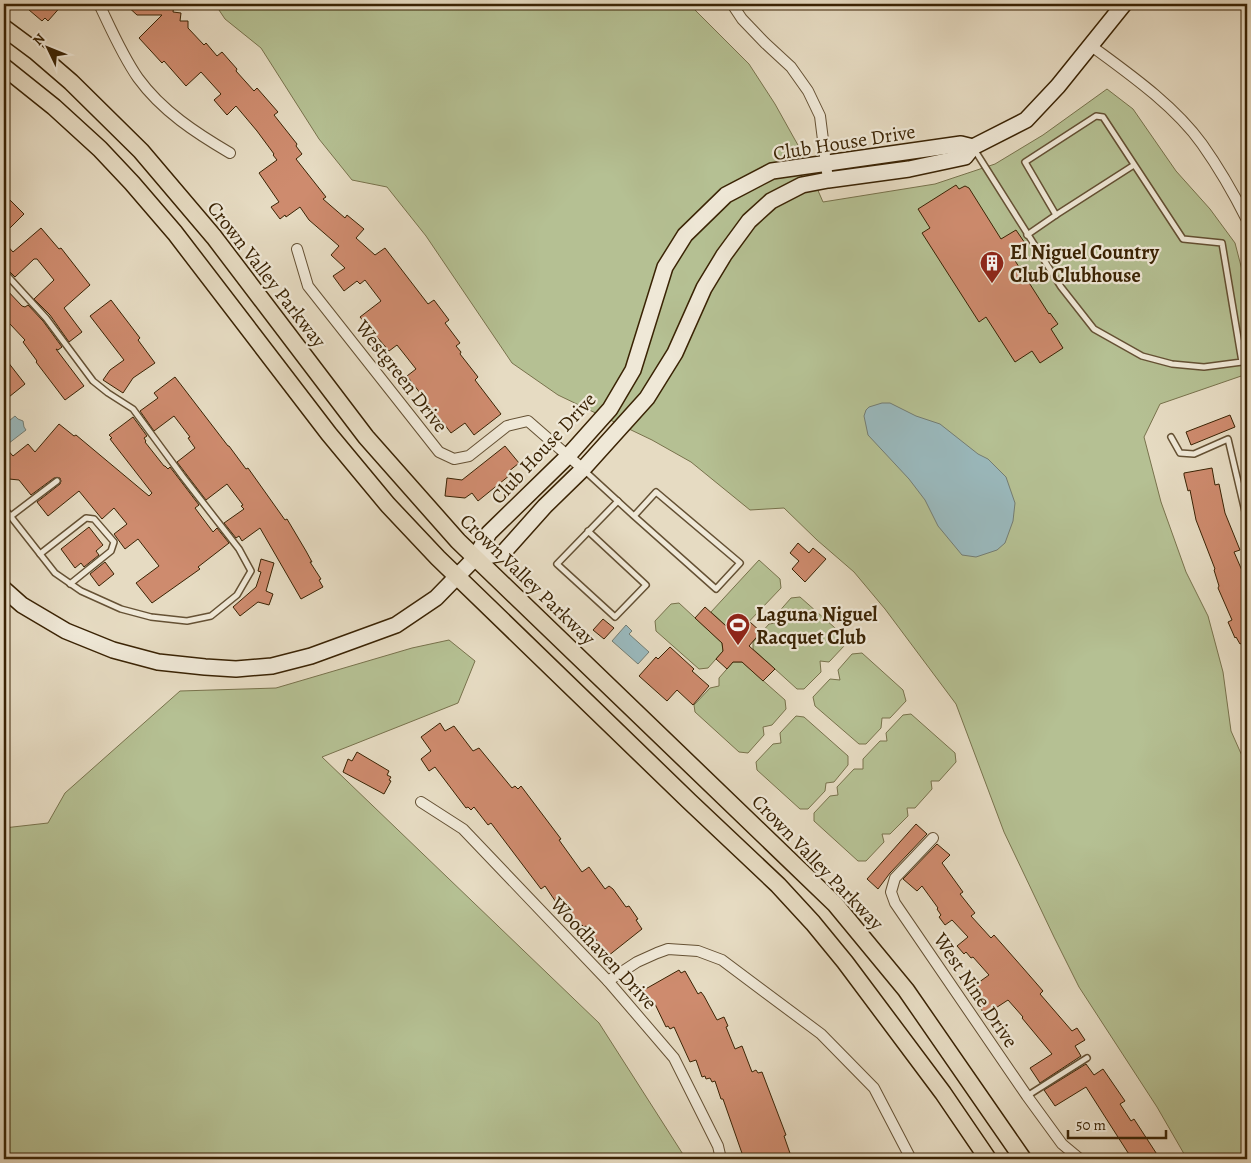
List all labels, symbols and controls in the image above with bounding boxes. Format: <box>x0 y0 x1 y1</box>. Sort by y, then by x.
north arrow <box>22 22 72 72</box>
text: N <box>28 29 49 50</box>
street label: Club House Drive <box>771 118 917 167</box>
street label: Crown Valley Parkway <box>201 195 333 354</box>
place label: El Niguel Country Club Clubhouse <box>1010 239 1160 289</box>
building icon: El Niguel Country Club Clubhouse <box>979 250 1005 284</box>
street label: Westgreen Drive <box>348 314 454 438</box>
street label: Club House Drive <box>485 387 602 510</box>
street label: Crown Valley Parkway <box>454 507 602 652</box>
place label: Laguna Niguel Racquet Club <box>756 601 878 651</box>
sports icon: Laguna Niguel Racquet Club <box>725 612 751 646</box>
street label: Crown Valley Parkway <box>746 789 890 937</box>
street label: Woodhaven Drive <box>544 890 663 1016</box>
street label: West Nine Drive <box>927 927 1024 1053</box>
scale bar <box>1068 1108 1166 1140</box>
text: 50 m <box>1076 1115 1106 1135</box>

